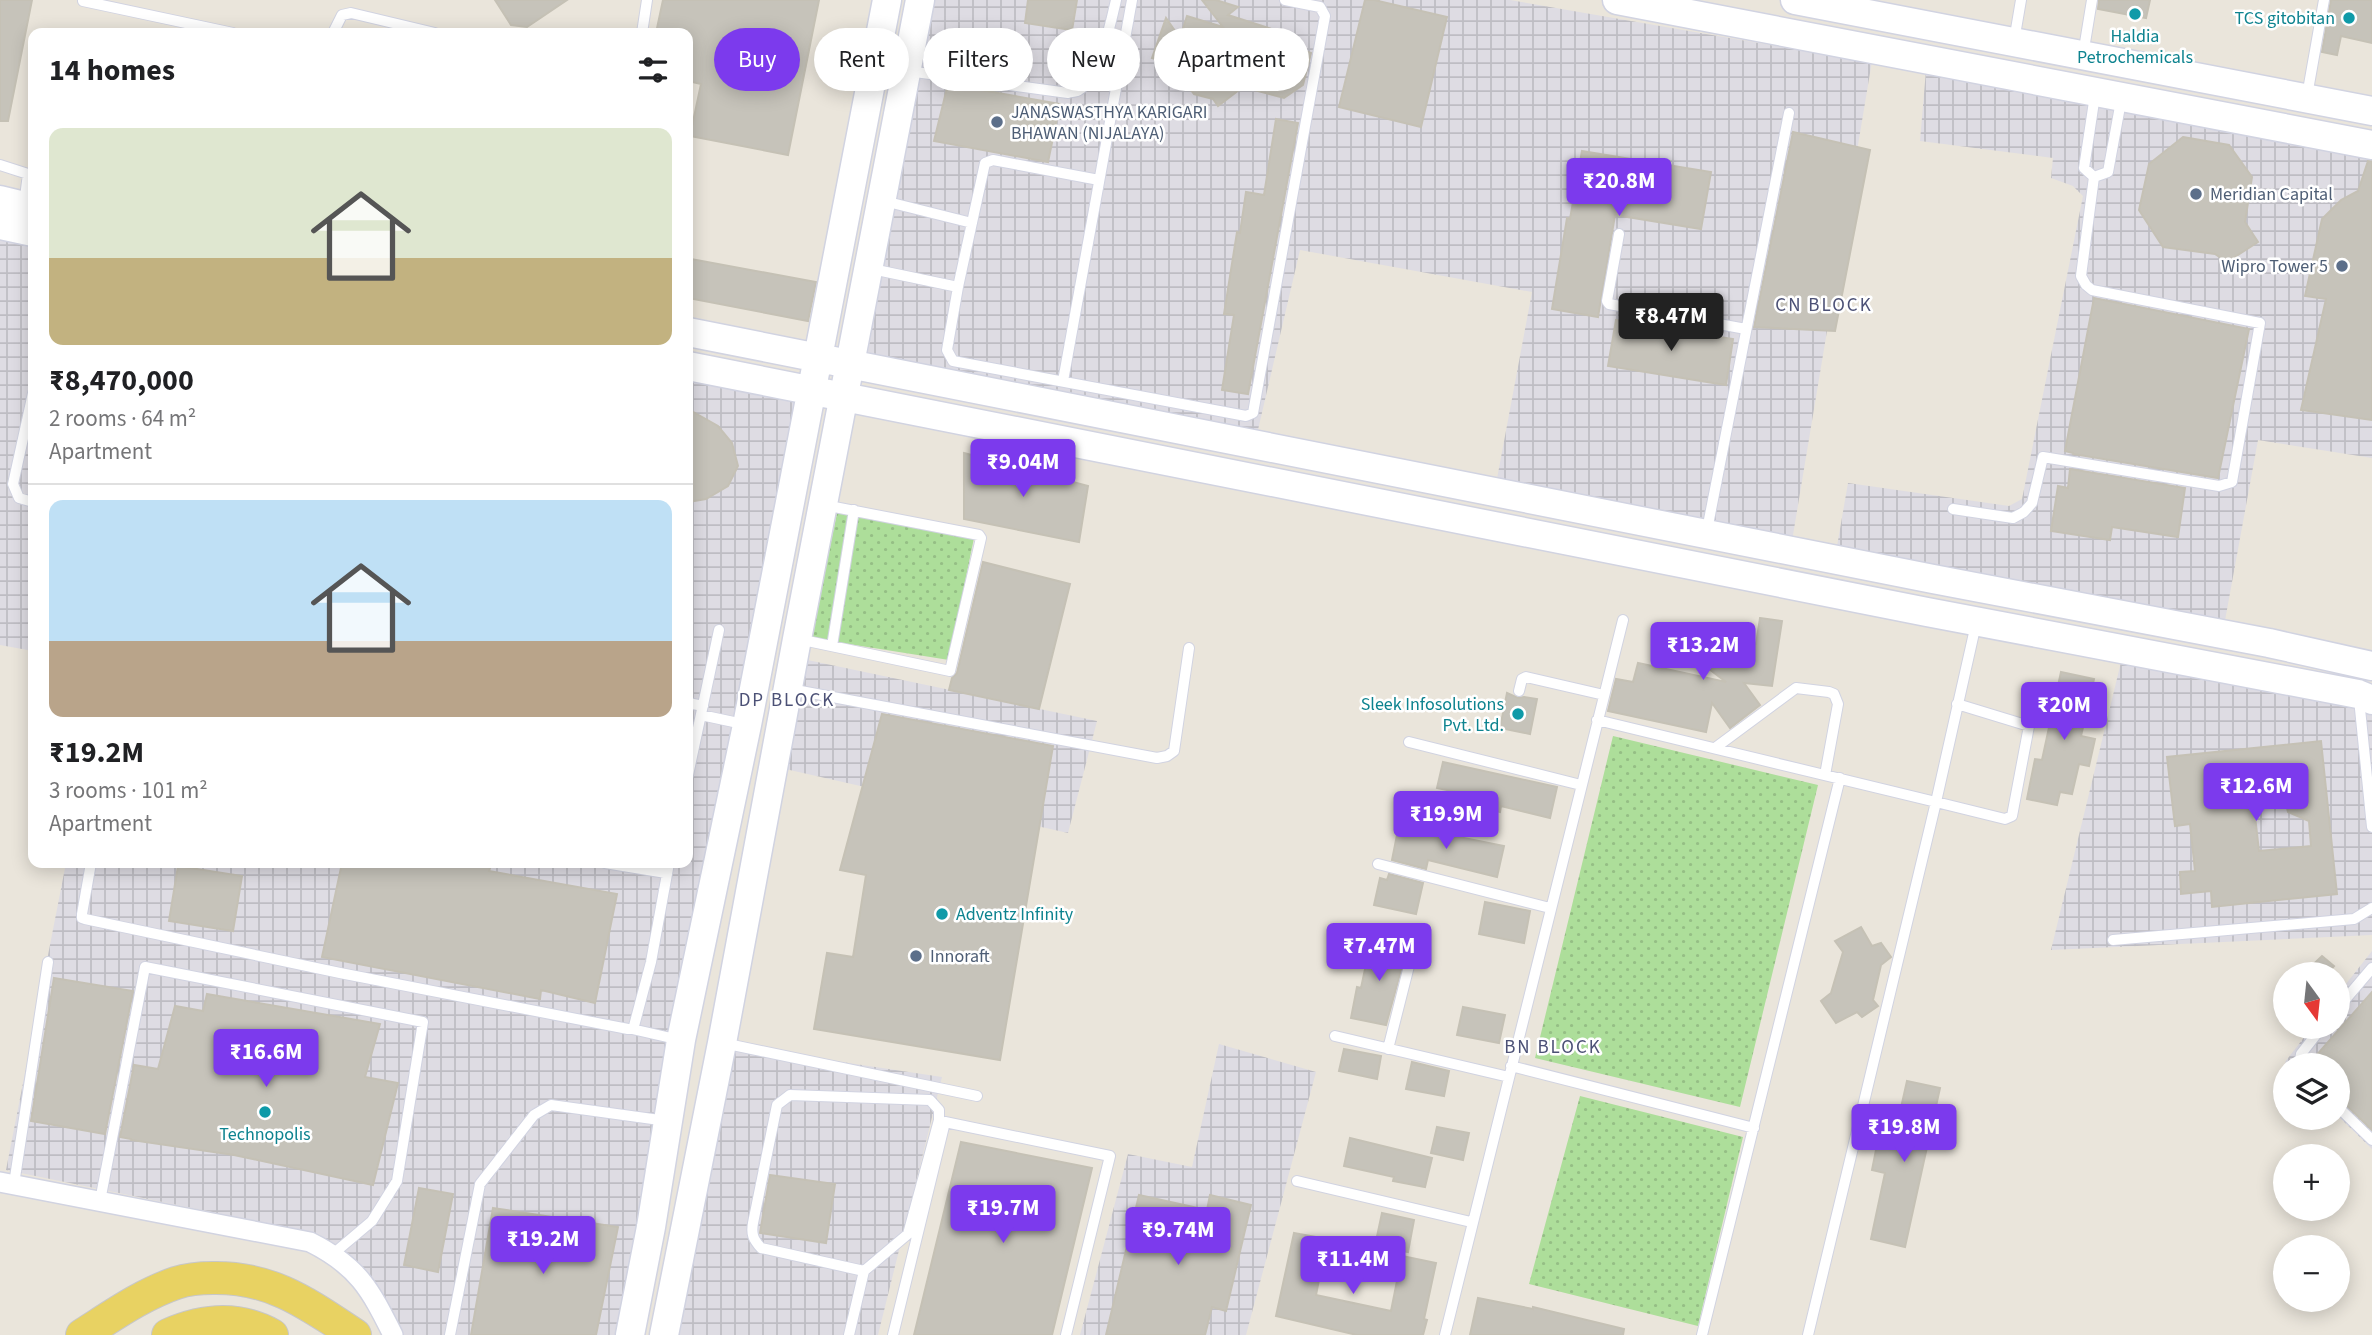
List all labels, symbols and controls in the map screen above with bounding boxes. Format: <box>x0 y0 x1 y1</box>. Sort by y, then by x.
marker: Haldia Petrochemicals <box>2127 6 2143 22</box>
place label: TCS gitobitan <box>2235 6 2335 31</box>
marker: TCS gitobitan <box>2341 10 2357 26</box>
place label: Haldia Petrochemicals <box>2077 24 2193 70</box>
chip: Buy <box>714 28 800 91</box>
chip: Rent <box>814 28 909 91</box>
chip: Filters <box>923 28 1033 91</box>
chip: New <box>1047 28 1140 91</box>
chip: Apartment <box>1154 28 1309 91</box>
text: 14 homes <box>49 49 175 92</box>
icon: filters <box>634 51 672 89</box>
place label: JANASWASTHYA KARIGARI BHAWAN (NIJALAYA) <box>1011 100 1207 146</box>
marker: JANASWASTHYA KARIGARI BHAWAN (NIJALAYA) <box>989 114 1005 130</box>
pin: ₹20.8M <box>1562 158 1676 218</box>
text: ₹20.8M <box>1582 164 1656 197</box>
icon: home <box>298 173 424 299</box>
place label: Meridian Capital <box>2210 182 2333 207</box>
marker: Meridian Capital <box>2188 186 2204 202</box>
place label: Wipro Tower 5 <box>2221 254 2328 279</box>
marker: Wipro Tower 5 <box>2334 258 2350 274</box>
district label: CN BLOCK <box>1775 292 1873 319</box>
pin: ₹8.47M <box>1614 294 1728 353</box>
text: ₹8.47M <box>1634 299 1708 332</box>
text: ₹8,470,000 <box>49 359 194 402</box>
text: 2 rooms · 64 m² <box>49 402 196 435</box>
text: Apartment <box>49 435 152 468</box>
pin: ₹9.04M <box>966 440 1080 499</box>
text: ₹9.04M <box>986 445 1060 478</box>
icon: home <box>298 545 424 671</box>
pin: ₹13.2M <box>1646 622 1760 682</box>
text: ₹13.2M <box>1666 628 1740 661</box>
pin: ₹20M <box>2023 682 2105 742</box>
district label: DP BLOCK <box>739 687 835 714</box>
text: ₹20M <box>2037 688 2091 721</box>
place label: Sleek Infosolutions Pvt. Ltd. <box>1361 692 1504 738</box>
marker: Sleek Infosolutions Pvt. Ltd. <box>1510 706 1526 722</box>
text: ₹19.2M <box>49 731 144 774</box>
pin: ₹12.6M <box>2199 764 2313 823</box>
text: ₹12.6M <box>2219 769 2293 802</box>
text: 3 rooms · 101 m² <box>49 774 208 807</box>
pin: ₹19.9M <box>1389 792 1503 851</box>
text: ₹19.9M <box>1409 797 1483 830</box>
text: Apartment <box>49 807 152 840</box>
place label: Adventz Infinity <box>956 902 1074 927</box>
marker: Adventz Infinity <box>934 906 950 922</box>
pin: ₹7.47M <box>1322 923 1436 983</box>
text: ₹7.47M <box>1342 929 1416 962</box>
place label: Innoraft <box>930 944 990 969</box>
marker: Innoraft <box>908 948 924 964</box>
north arrow <box>2273 962 2350 1040</box>
map controls <box>2273 962 2350 1312</box>
pin: ₹16.6M <box>209 1030 323 1089</box>
district label: BN BLOCK <box>1504 1034 1602 1061</box>
text: ₹16.6M <box>229 1035 303 1068</box>
button: layers <box>2273 1053 2350 1130</box>
marker: Technopolis <box>257 1104 273 1120</box>
pin: ₹19.8M <box>1847 1104 1961 1164</box>
text: ₹19.8M <box>1867 1110 1941 1143</box>
place label: Technopolis <box>219 1122 311 1147</box>
button: + <box>2273 1144 2350 1221</box>
pin: ₹19.7M <box>946 1186 1060 1245</box>
text: ₹19.7M <box>966 1191 1040 1224</box>
pin: ₹9.74M <box>1121 1208 1235 1267</box>
text: ₹9.74M <box>1141 1213 1215 1246</box>
pin: ₹19.2M <box>486 1216 600 1276</box>
text: ₹19.2M <box>506 1222 580 1255</box>
button: − <box>2273 1235 2350 1312</box>
pin: ₹11.4M <box>1296 1236 1410 1296</box>
text: ₹11.4M <box>1316 1242 1390 1275</box>

